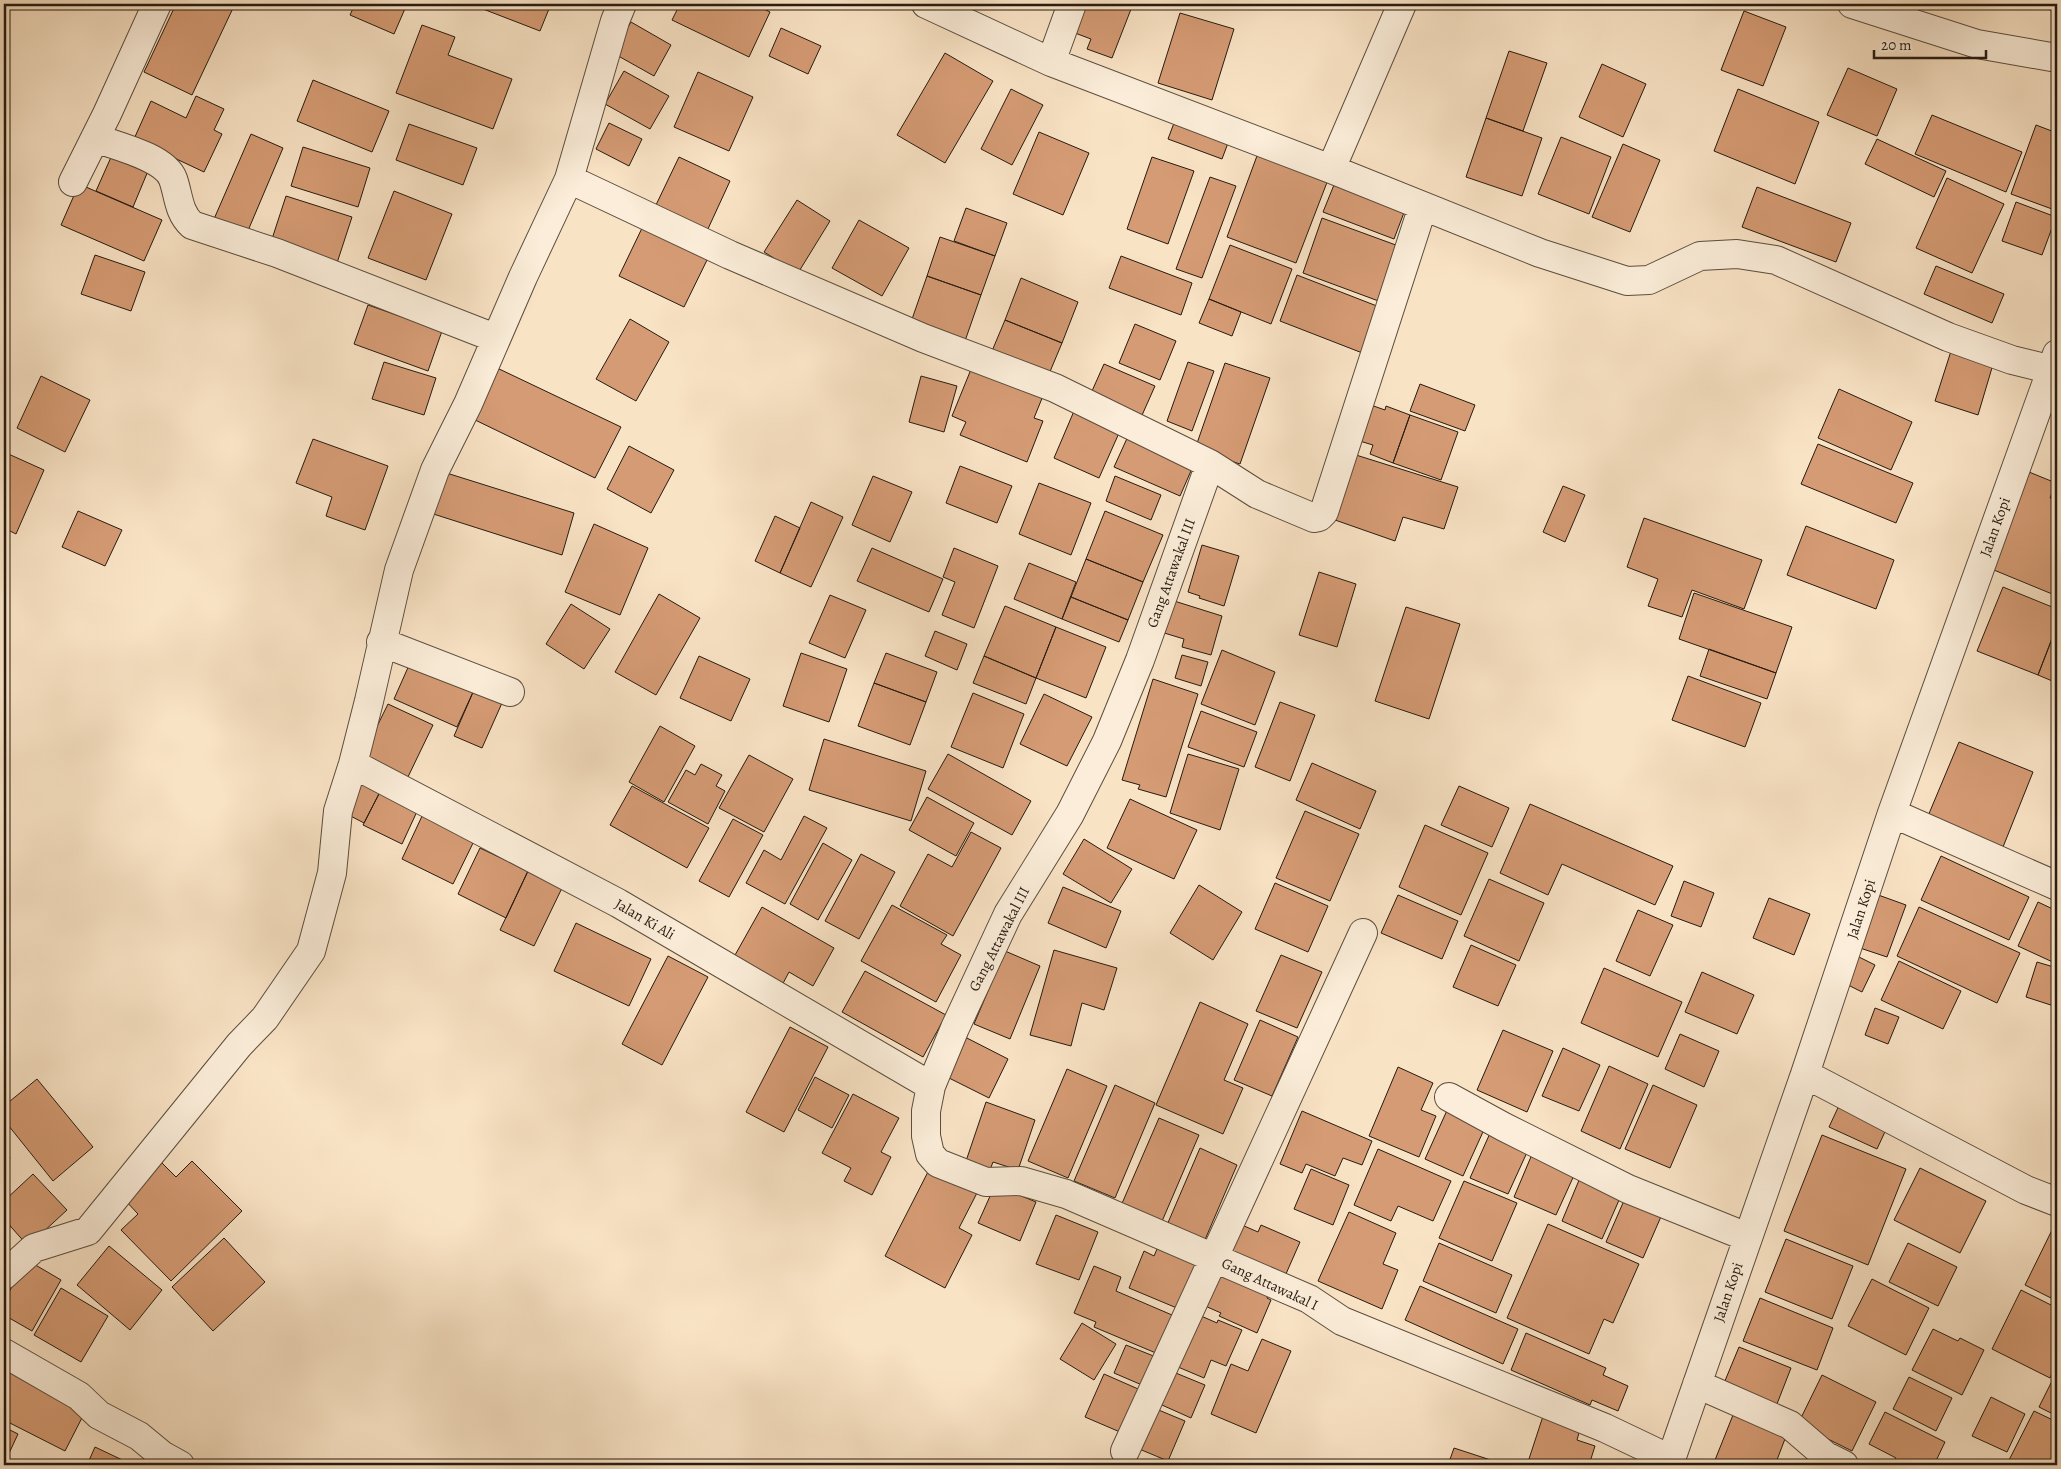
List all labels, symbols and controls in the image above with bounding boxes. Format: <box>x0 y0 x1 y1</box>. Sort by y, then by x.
scale bar <box>1874 28 1986 60</box>
text: 20 m <box>1881 35 1912 55</box>
street label: Jalan Kopi <box>1975 495 2015 559</box>
street label: Gang Attawakal III <box>1142 515 1200 631</box>
street label: Jalan Kopi <box>1842 876 1880 942</box>
street label: Gang Attawakal III <box>964 883 1034 995</box>
street label: Jalan Ki Ali <box>611 894 679 944</box>
street label: Gang Attawakal I <box>1218 1253 1322 1315</box>
street label: Jalan Kopi <box>1708 1259 1748 1325</box>

